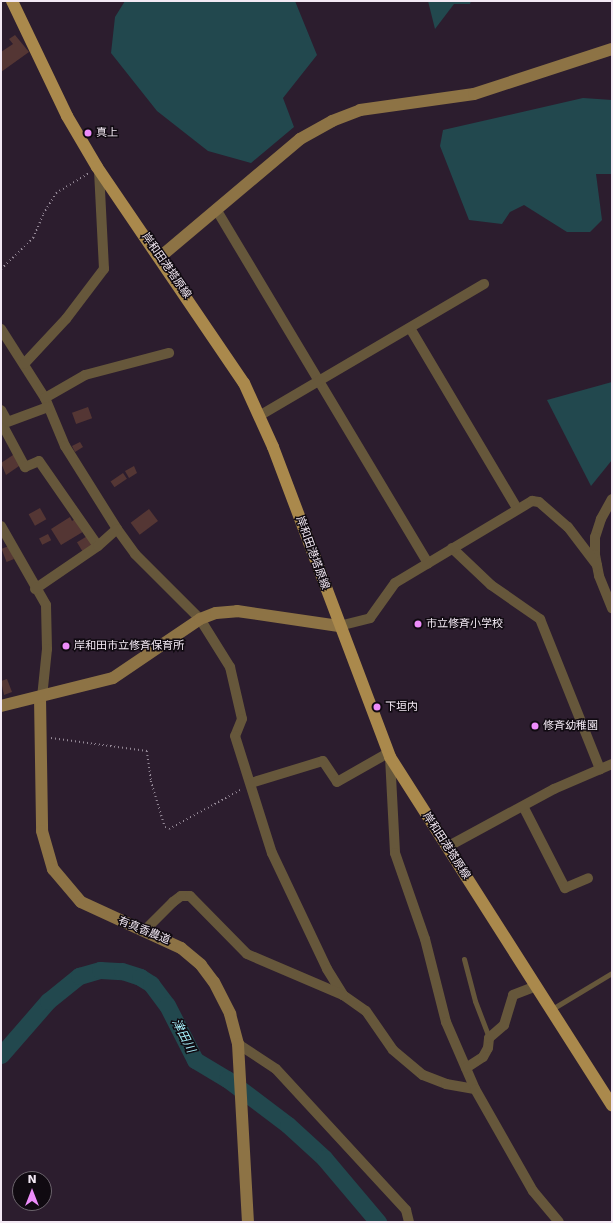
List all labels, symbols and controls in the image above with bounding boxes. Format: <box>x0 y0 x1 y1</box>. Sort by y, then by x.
place label: 真上 <box>96 126 118 140</box>
marker: 真上 <box>83 128 93 138</box>
street label: 岸和田港塔原線 <box>139 231 193 301</box>
street label: 岸和田港塔原線 <box>293 515 331 591</box>
place label: 市立修斉小学校 <box>426 617 503 631</box>
marker: 市立修斉小学校 <box>413 619 423 629</box>
place label: 岸和田市立修斉保育所 <box>74 639 184 653</box>
marker: 岸和田市立修斉保育所 <box>61 641 71 651</box>
place label: 下垣内 <box>385 700 418 714</box>
marker: 下垣内 <box>372 702 382 712</box>
place label: 修斉幼稚園 <box>543 719 598 733</box>
marker: 修斉幼稚園 <box>530 721 540 731</box>
street label: 岸和田港塔原線 <box>419 810 473 882</box>
street label: 有真香農道 <box>116 915 172 947</box>
water label: 津田川 <box>168 1017 198 1055</box>
north arrow <box>12 1171 52 1211</box>
text: N <box>27 1173 37 1186</box>

